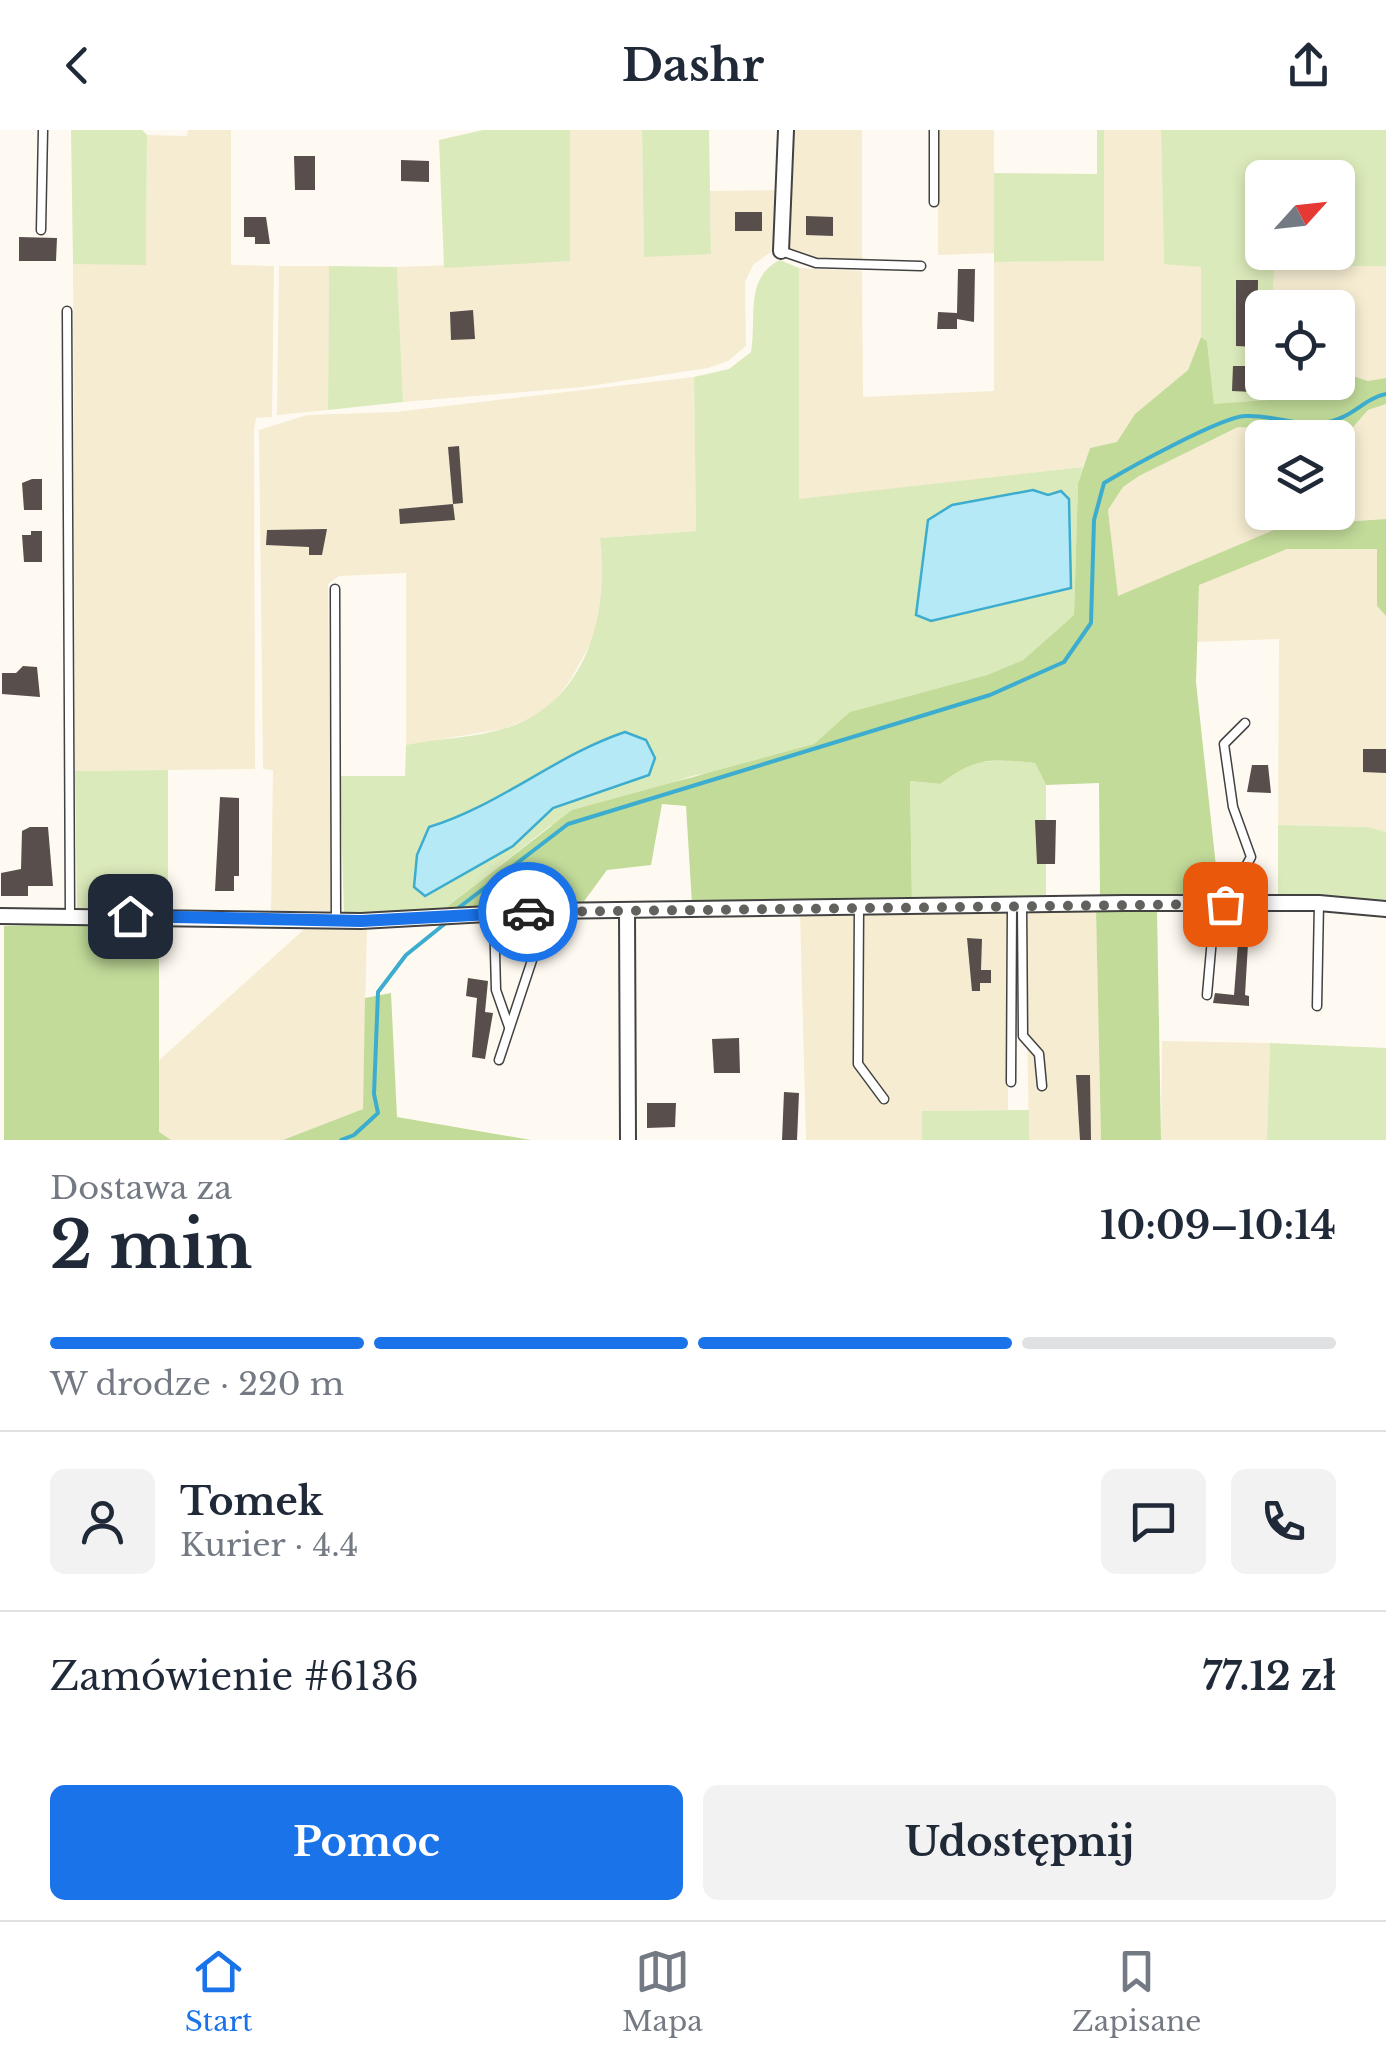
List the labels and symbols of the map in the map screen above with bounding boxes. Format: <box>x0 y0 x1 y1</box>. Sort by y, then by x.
north arrow <box>1245 160 1355 270</box>
courier <box>478 862 578 962</box>
pin <box>1183 862 1268 947</box>
pin <box>88 874 173 959</box>

